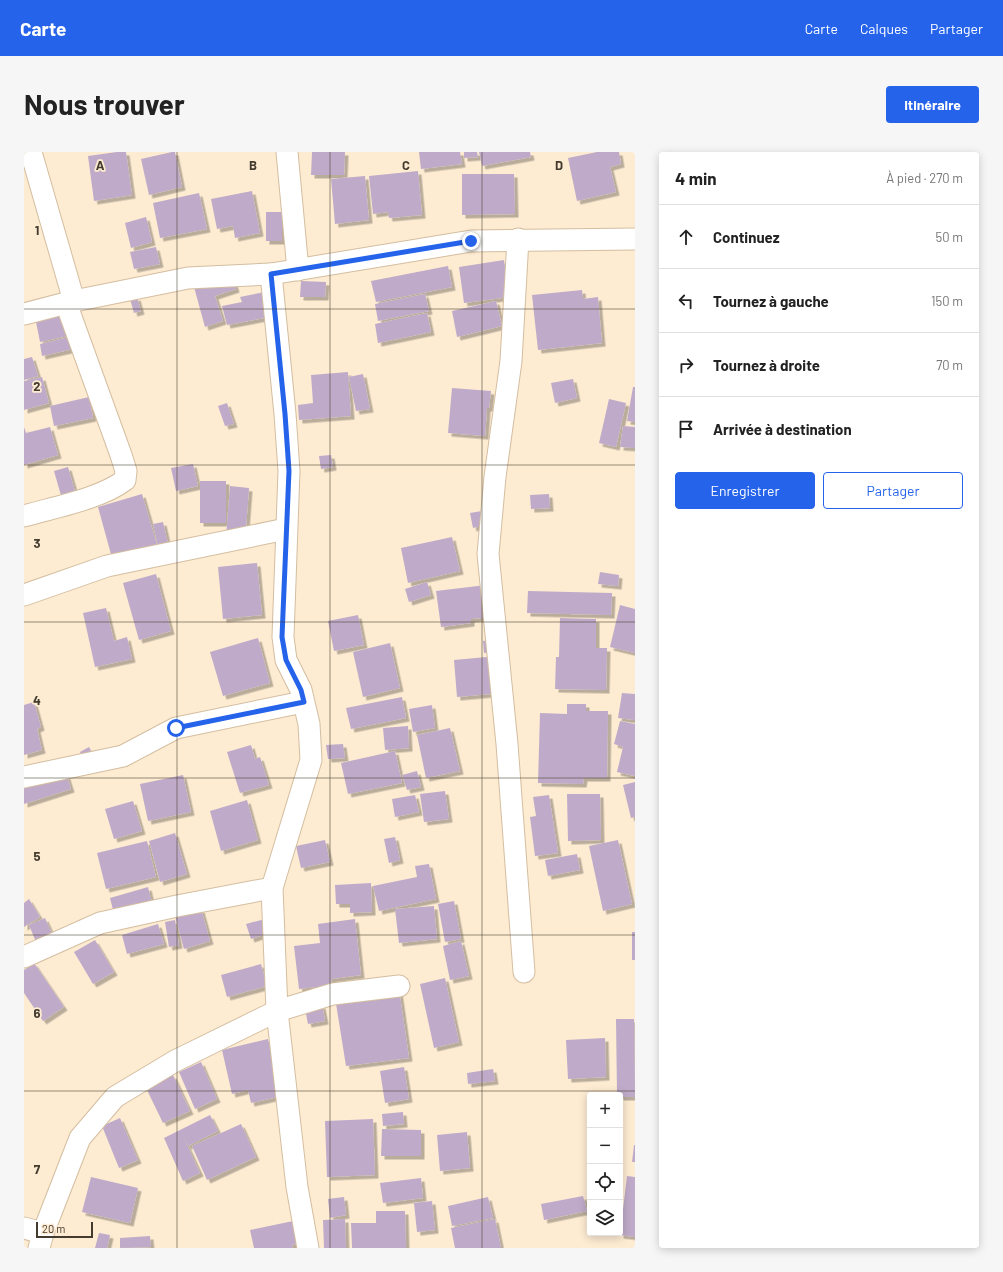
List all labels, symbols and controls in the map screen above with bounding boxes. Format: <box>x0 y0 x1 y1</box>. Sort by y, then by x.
text: Carte <box>20 17 66 40</box>
text: Carte <box>805 20 838 37</box>
text: Calques <box>860 20 908 37</box>
text: Partager <box>930 20 983 37</box>
button: Itinéraire <box>886 86 979 123</box>
text: Nous trouver <box>24 87 185 121</box>
text: A <box>96 157 105 173</box>
text: B <box>249 157 257 173</box>
text: C <box>402 157 410 173</box>
text: D <box>555 157 563 173</box>
text: 4 min <box>675 168 717 188</box>
text: À pied · 270 m <box>886 170 963 186</box>
text: 1 <box>35 222 39 238</box>
icon: ahead <box>675 226 697 248</box>
text: Continuez <box>713 228 780 246</box>
text: 50 m <box>936 229 963 245</box>
route end <box>462 232 480 250</box>
icon: left <box>675 290 697 312</box>
text: Tournez à gauche <box>713 292 829 310</box>
text: 150 m <box>931 293 963 309</box>
icon: right <box>675 354 697 376</box>
text: Tournez à droite <box>713 356 820 374</box>
text: 70 m <box>936 357 963 373</box>
text: 2 <box>33 378 41 394</box>
icon: arrive <box>675 418 697 440</box>
text: Arrivée à destination <box>713 420 852 438</box>
button: Enregistrer <box>675 472 815 509</box>
button: Partager <box>823 472 963 509</box>
text: 3 <box>33 535 41 551</box>
text: 4 <box>33 692 41 708</box>
route start <box>167 719 185 737</box>
text: 5 <box>33 848 41 864</box>
text: 6 <box>34 1005 41 1021</box>
map controls <box>587 1092 623 1236</box>
button: + <box>587 1092 623 1128</box>
button: − <box>587 1128 623 1164</box>
text: 7 <box>34 1161 41 1177</box>
button: locate <box>587 1164 623 1200</box>
button: layers <box>587 1200 623 1236</box>
scale bar <box>36 1220 93 1239</box>
text: 20 m <box>42 1222 65 1235</box>

